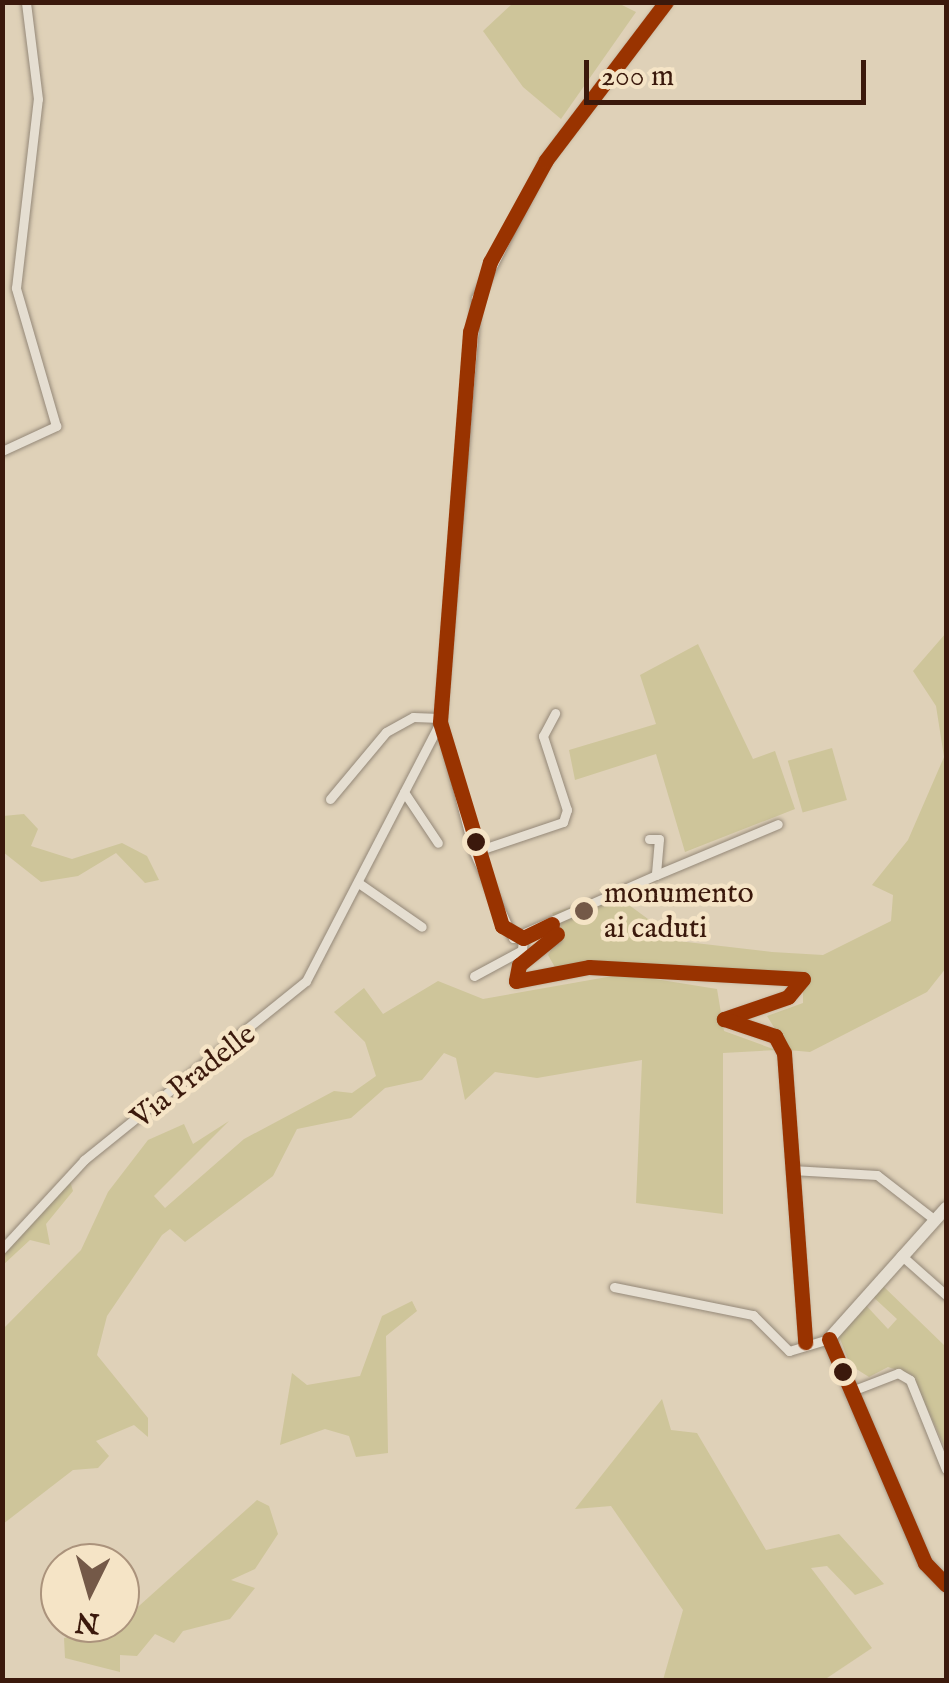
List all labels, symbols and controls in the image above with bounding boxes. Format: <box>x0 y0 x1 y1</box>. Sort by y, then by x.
scale bar <box>589 40 872 102</box>
text: 200 m <box>601 58 674 96</box>
unlabelled marker <box>466 832 486 852</box>
place label: monumento ai caduti <box>604 876 754 946</box>
marker: monumento ai caduti <box>573 900 595 922</box>
street label: Via Pradelle <box>124 1017 264 1137</box>
unlabelled marker <box>833 1362 853 1382</box>
north arrow <box>40 1543 140 1643</box>
text: N <box>74 1603 101 1640</box>

